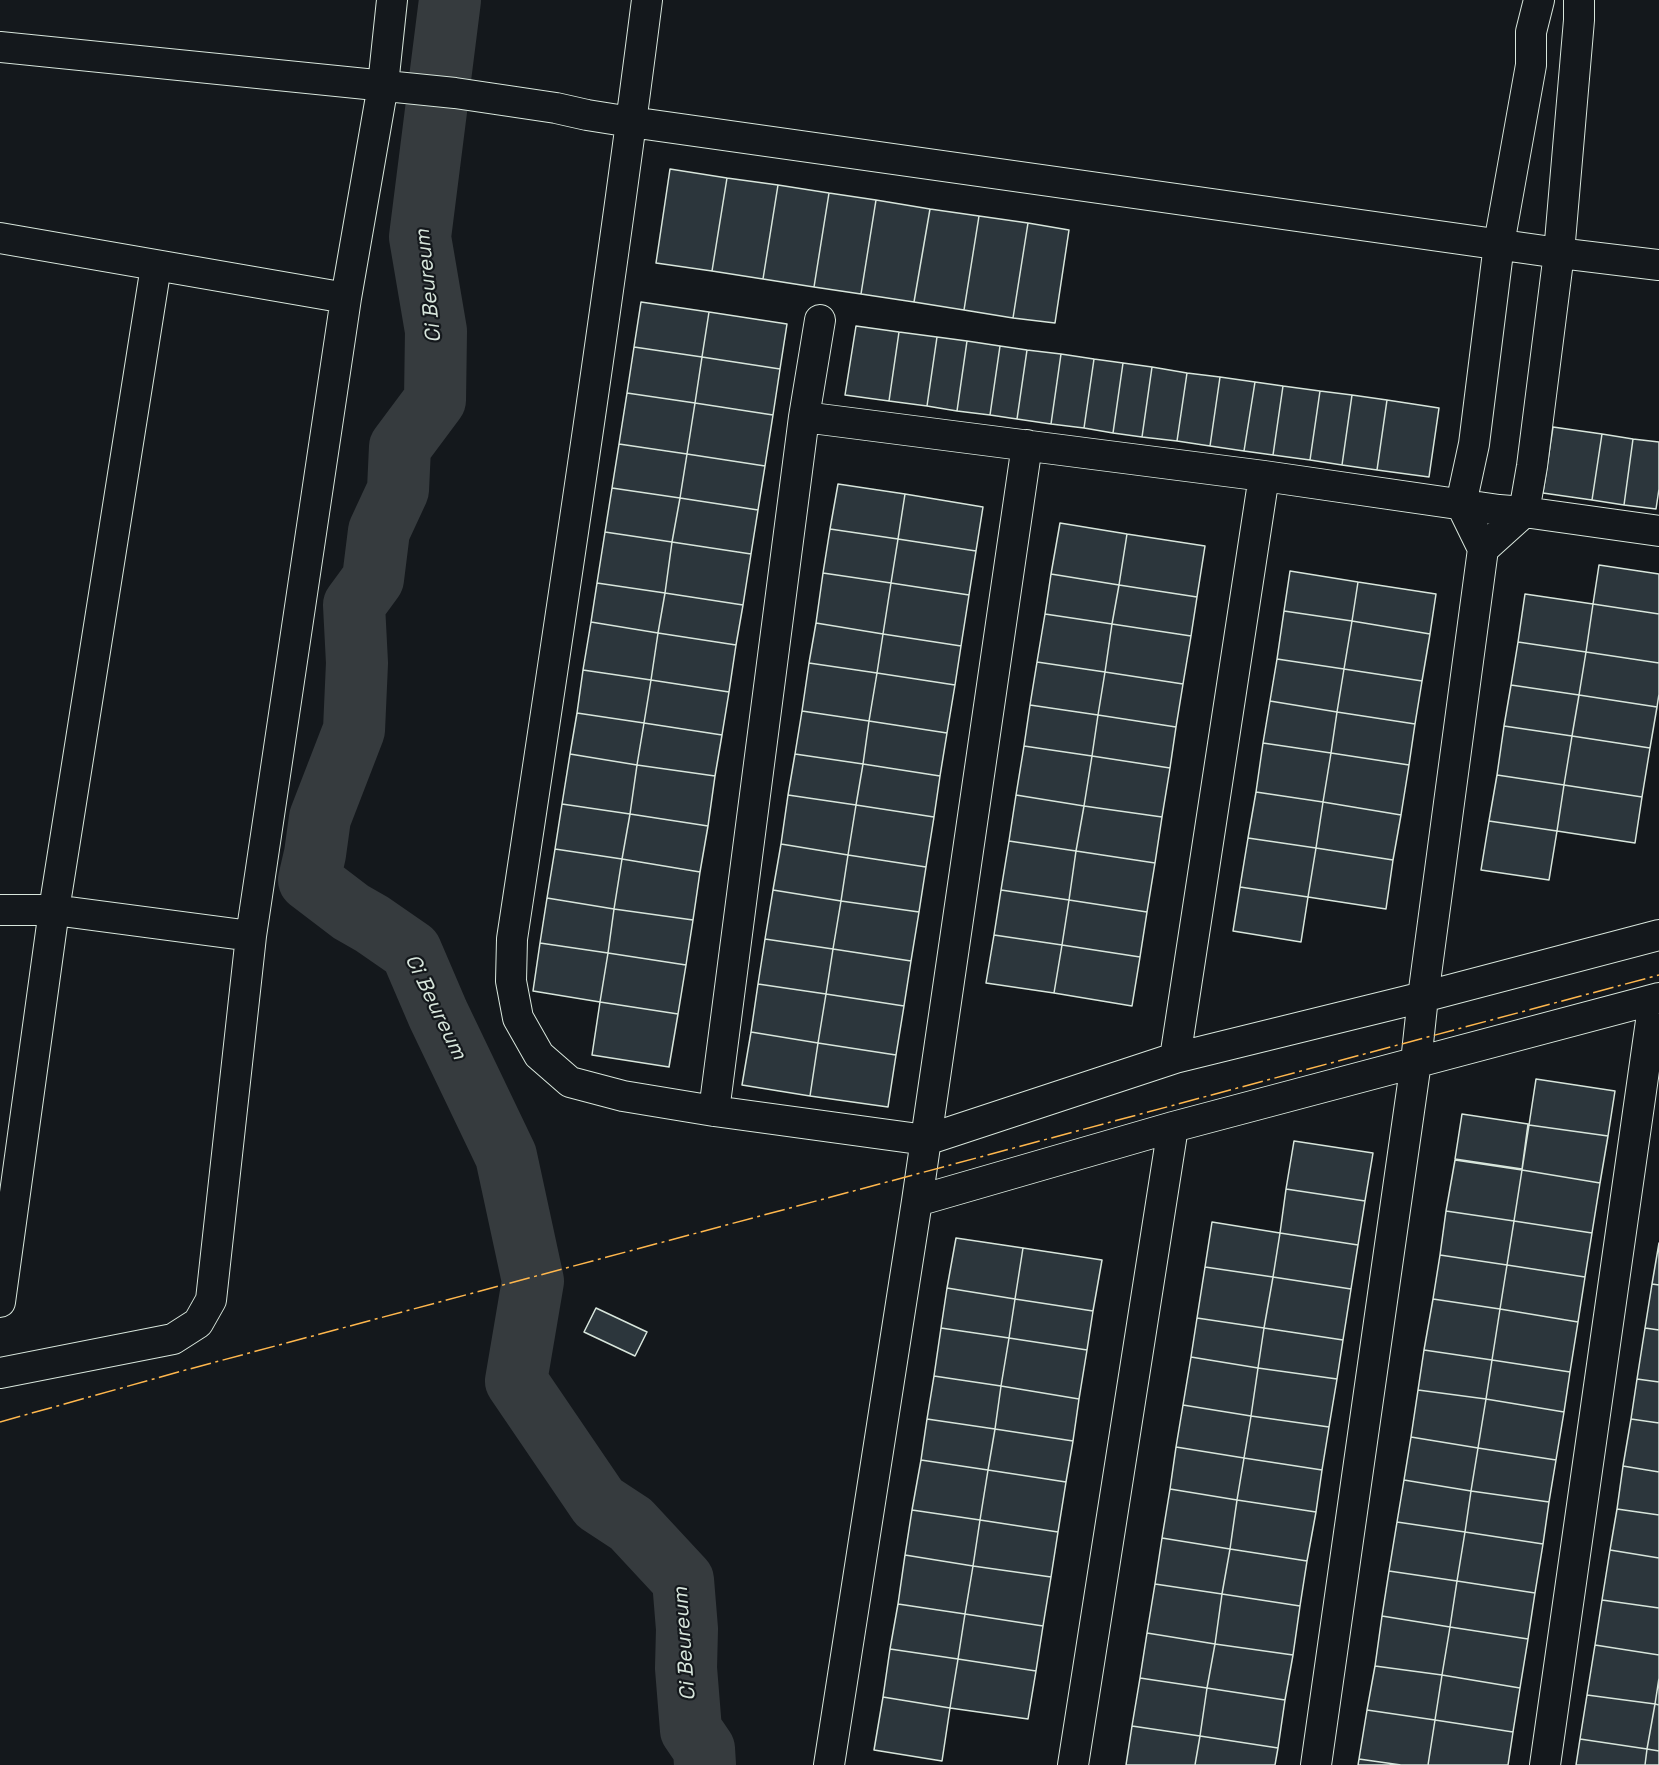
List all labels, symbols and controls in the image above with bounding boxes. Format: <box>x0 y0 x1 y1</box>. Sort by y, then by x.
water label: Ci Beureum <box>411 228 447 344</box>
water label: Ci Beureum <box>399 950 471 1064</box>
water label: Ci Beureum <box>668 1586 702 1702</box>

